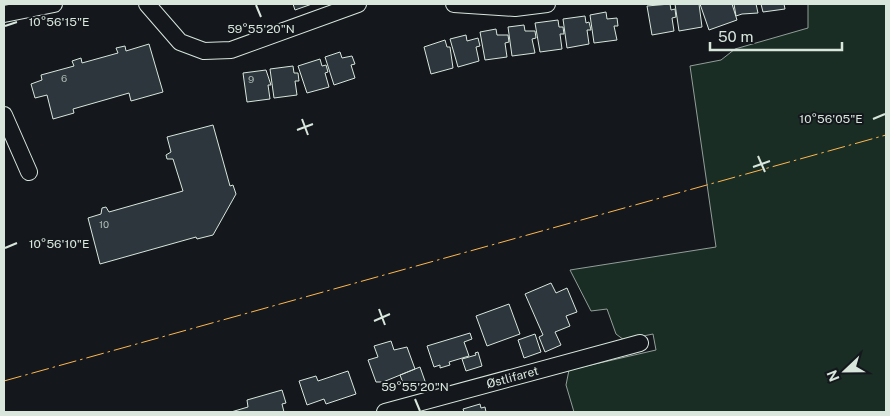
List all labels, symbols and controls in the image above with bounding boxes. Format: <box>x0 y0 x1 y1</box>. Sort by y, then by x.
text: 10°56'15"E <box>28 15 90 29</box>
scale bar <box>710 20 842 52</box>
text: 59°55'20"N <box>227 22 295 36</box>
text: 50 m <box>718 28 753 45</box>
house number: 6 <box>61 72 67 84</box>
house number: 9 <box>248 73 254 85</box>
text: 10°56'05"E <box>799 112 863 126</box>
house number: 10 <box>99 218 109 230</box>
text: 10°56'10"E <box>29 237 89 251</box>
north arrow <box>820 346 870 396</box>
street label: Østlifaret <box>485 364 540 391</box>
text: N <box>823 368 842 384</box>
text: 59°55'20"N <box>381 380 449 394</box>

